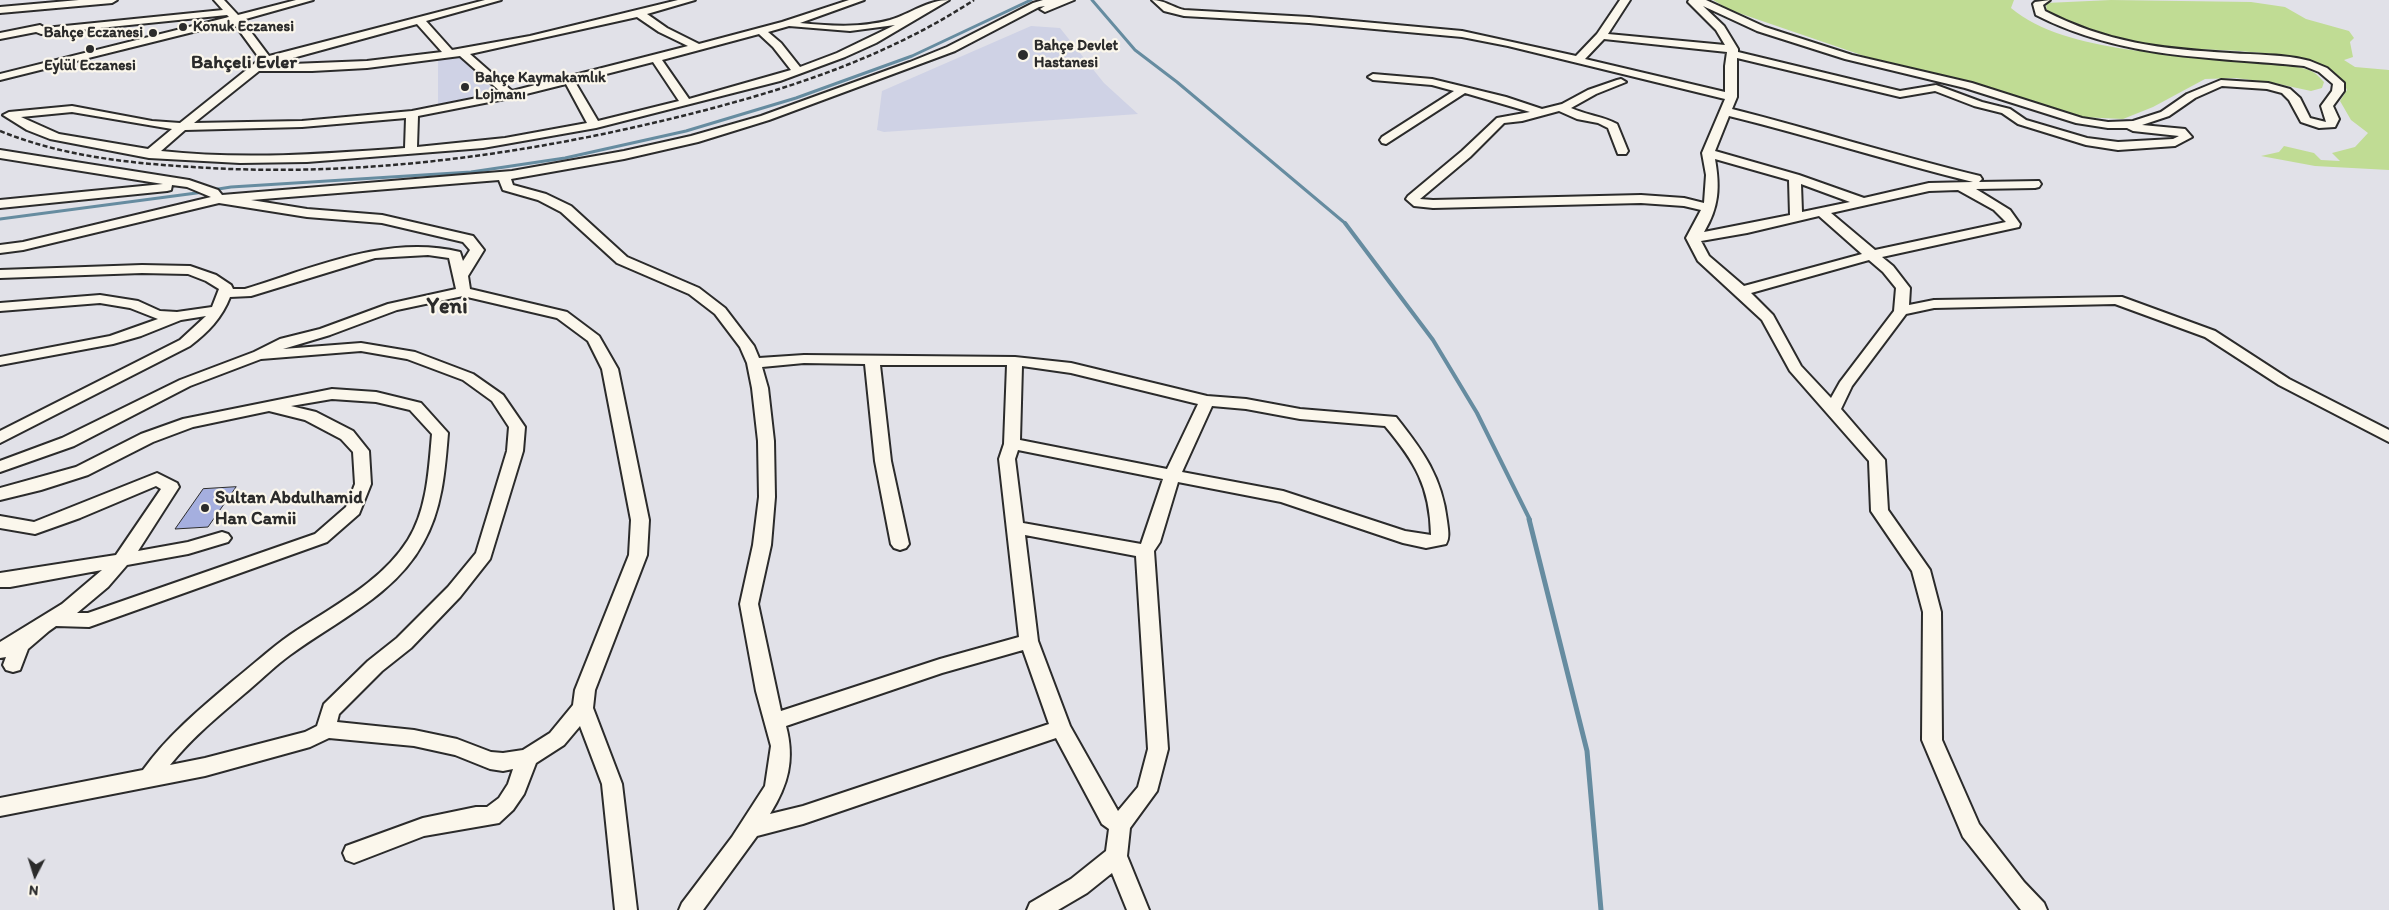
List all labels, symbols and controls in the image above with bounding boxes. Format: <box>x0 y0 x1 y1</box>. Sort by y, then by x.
place label: Konuk Eczanesi <box>193 18 294 36</box>
marker: Konuk Eczanesi <box>177 21 189 33</box>
place label: Bahçe Eczanesi <box>44 24 143 42</box>
marker: Bahçe Eczanesi <box>147 27 159 39</box>
place label: Bahçe Devlet Hastanesi <box>1034 37 1118 72</box>
marker: Eylül Eczanesi <box>84 43 96 55</box>
marker: Bahçe Devlet Hastanesi <box>1016 48 1030 62</box>
district label: Bahçeli Evler <box>191 52 297 74</box>
place label: Eylül Eczanesi <box>44 57 136 75</box>
place label: Bahçe Kaymakamlık Lojmanı <box>475 69 606 104</box>
marker: Bahçe Kaymakamlık Lojmanı <box>459 81 471 93</box>
district label: Yeni <box>426 294 468 320</box>
place label: Sultan Abdulhamid Han Camii <box>215 487 363 530</box>
marker: Sultan Abdulhamid Han Camii <box>199 502 211 514</box>
north arrow <box>10 850 60 900</box>
text: N <box>28 882 39 899</box>

